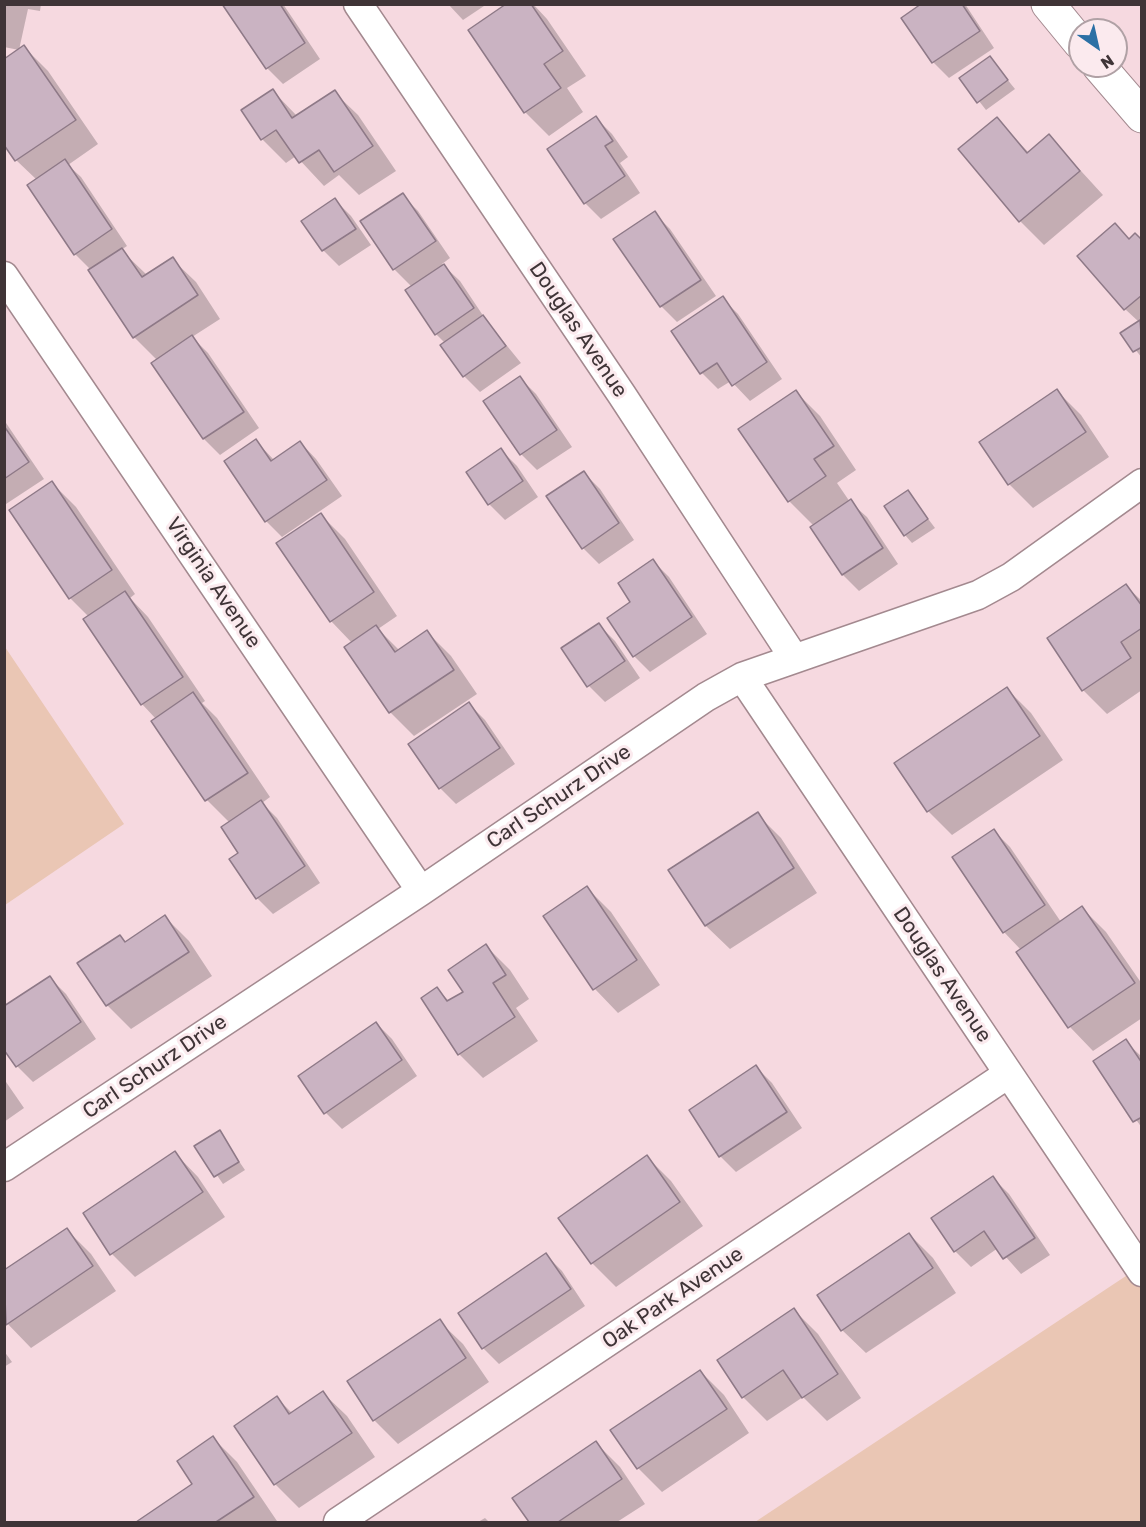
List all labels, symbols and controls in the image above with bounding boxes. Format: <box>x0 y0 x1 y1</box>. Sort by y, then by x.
north arrow <box>1068 18 1128 78</box>
text: N <box>1097 51 1117 73</box>
street label: Douglas Avenue <box>523 258 633 402</box>
street label: Virginia Avenue <box>160 513 266 653</box>
street label: Carl Schurz Drive <box>482 740 636 854</box>
street label: Douglas Avenue <box>887 903 997 1047</box>
street label: Carl Schurz Drive <box>78 1010 232 1124</box>
street label: Oak Park Avenue <box>598 1242 748 1354</box>

